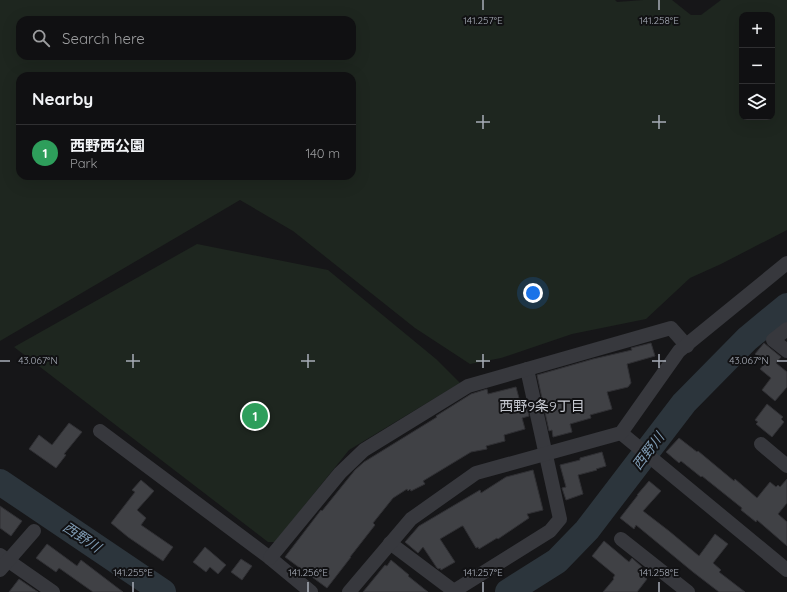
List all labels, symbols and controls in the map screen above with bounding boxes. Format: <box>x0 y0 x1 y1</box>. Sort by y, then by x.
map controls <box>739 12 775 120</box>
button: + <box>739 12 775 48</box>
text: 141.257°E <box>463 14 503 27</box>
text: 141.258°E <box>639 14 679 27</box>
search box <box>16 16 356 60</box>
icon: search <box>30 27 52 49</box>
text: Search here <box>62 29 145 48</box>
button: − <box>739 48 775 84</box>
button: layers <box>739 84 775 120</box>
text: Nearby <box>32 88 93 109</box>
text: 西野西公園 <box>70 136 145 155</box>
text: 1 <box>42 145 48 161</box>
text: 140 m <box>305 145 340 161</box>
text: Park <box>70 155 98 171</box>
your location <box>523 283 543 303</box>
text: 43.067°N <box>18 354 58 367</box>
text: 43.067°N <box>729 354 769 367</box>
district label: 西野9条9丁目 <box>499 397 585 415</box>
pin: 1 <box>242 401 268 431</box>
water label: 西野川 <box>628 427 669 473</box>
water label: 西野川 <box>60 518 106 557</box>
text: 141.255°E <box>113 566 153 579</box>
text: 141.256°E <box>288 566 328 579</box>
text: 141.257°E <box>463 566 503 579</box>
text: 141.258°E <box>639 566 679 579</box>

